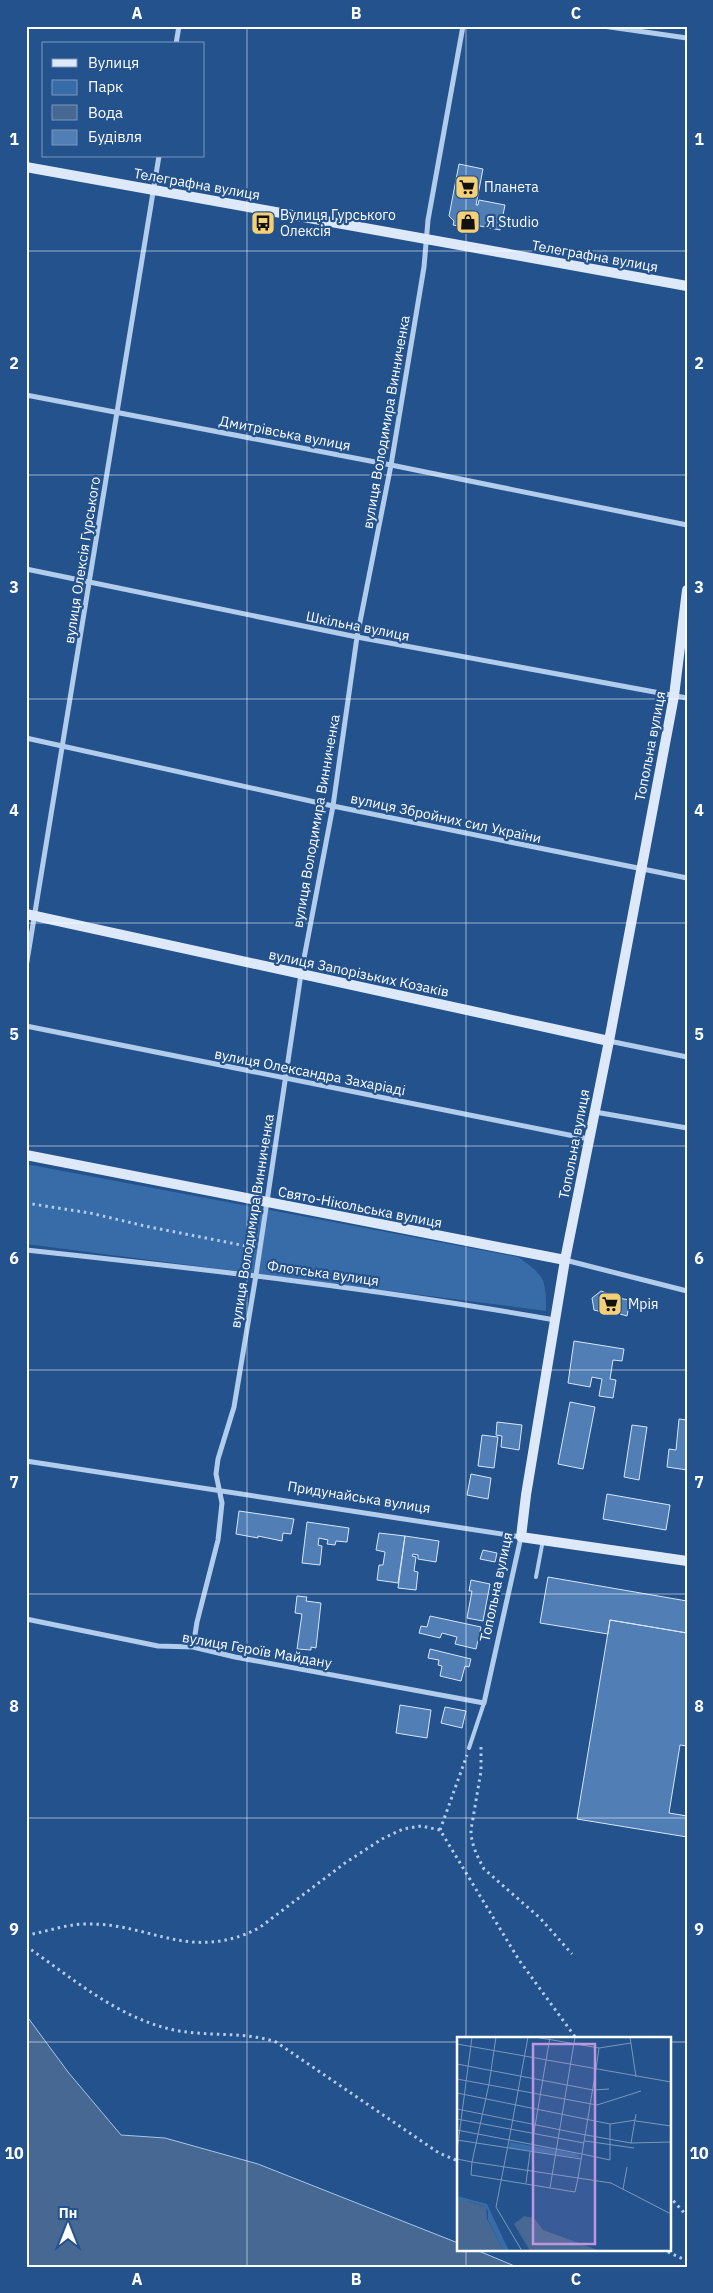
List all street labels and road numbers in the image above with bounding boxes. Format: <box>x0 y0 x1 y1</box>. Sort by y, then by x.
street label: Телеграфна вулиця <box>132 164 262 204</box>
street label: Телеграфна вулиця <box>530 236 660 276</box>
street label: вулиця Володимира Винниченка <box>358 313 414 530</box>
street label: Дмитрівська вулиця <box>218 411 352 455</box>
street label: вулиця Олексія Гурського <box>60 475 104 645</box>
street label: Шкільна вулиця <box>305 607 411 645</box>
street label: Топольна вулиця <box>631 690 669 802</box>
street label: вулиця Володимира Винниченка <box>288 712 344 929</box>
street label: вулиця Збройних сил України <box>349 789 543 847</box>
street label: вулиця Запорізьких Козаків <box>267 945 451 1001</box>
street label: вулиця Олександра Захаріаді <box>213 1045 407 1099</box>
street label: Топольна вулиця <box>555 1088 593 1200</box>
street label: вулиця Володимира Винниченка <box>226 1112 278 1329</box>
street label: Свято-Нікольська вулиця <box>276 1182 444 1232</box>
street label: Флотська вулиця <box>266 1256 380 1290</box>
street label: Придунайська вулиця <box>286 1477 432 1517</box>
street label: Топольна вулиця <box>476 1531 516 1643</box>
street label: вулиця Героїв Майдану <box>181 1628 333 1672</box>

